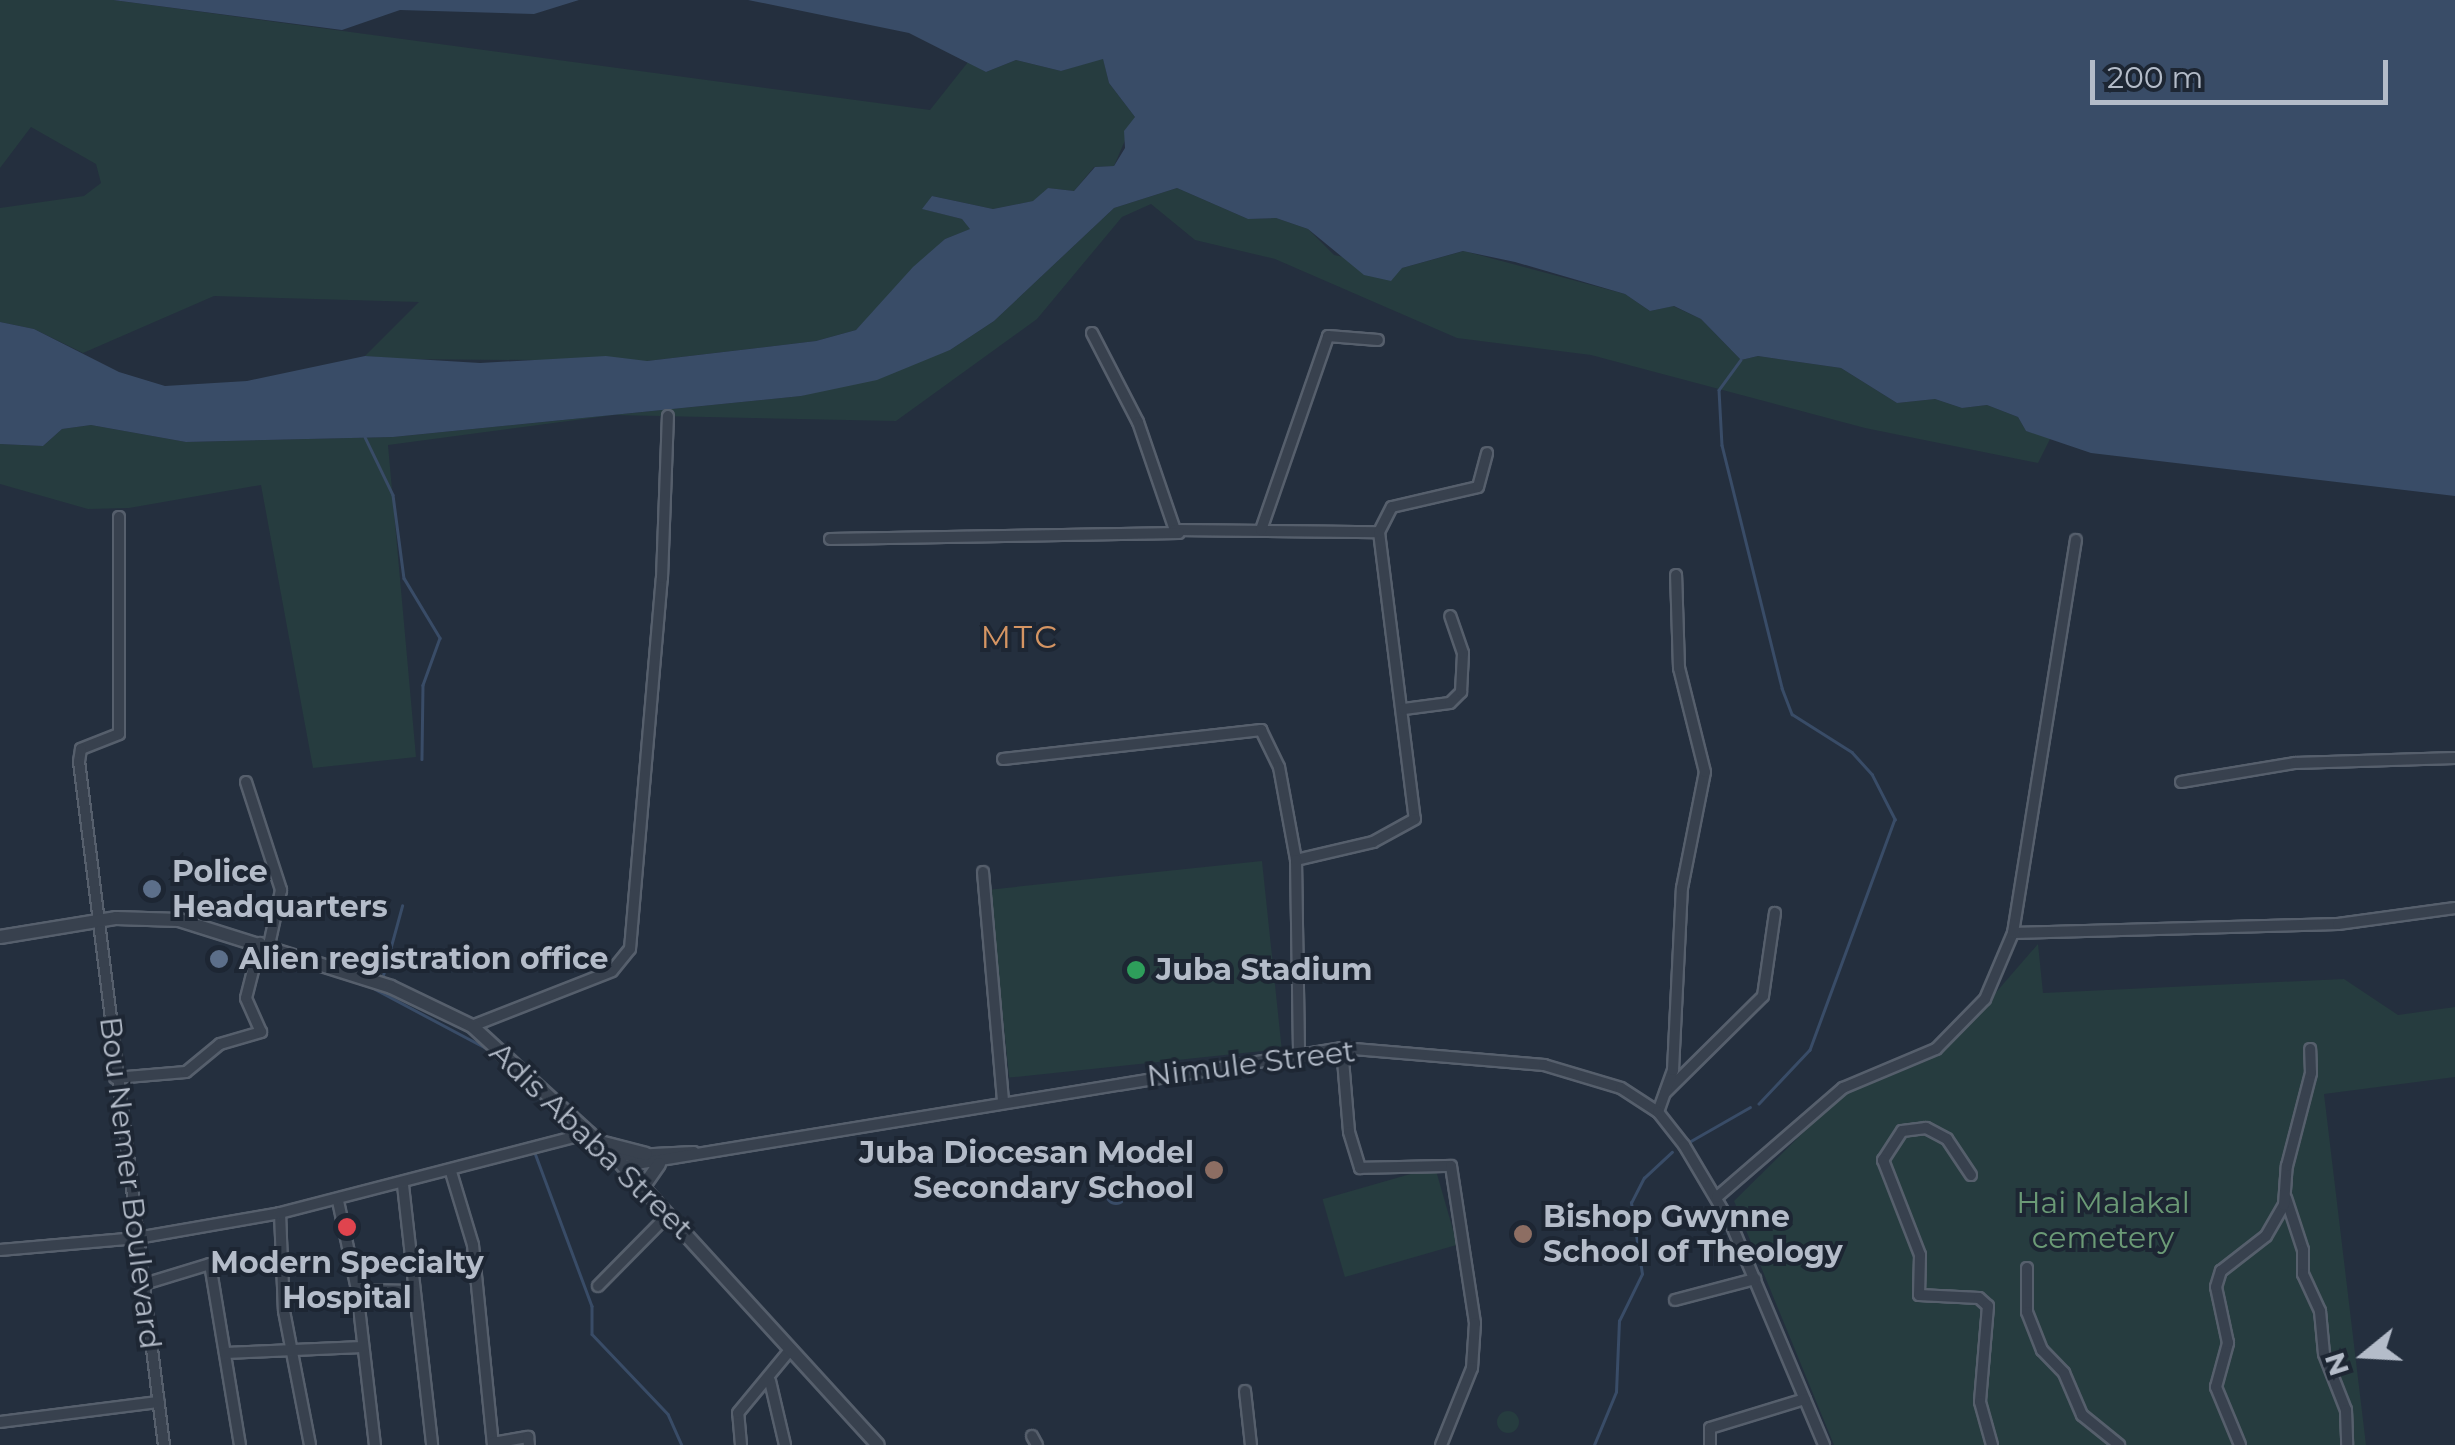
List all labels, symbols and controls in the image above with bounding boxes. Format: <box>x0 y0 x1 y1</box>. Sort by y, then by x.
scale bar <box>2095 40 2392 102</box>
text: 200 m <box>2107 59 2203 96</box>
district label: MTC <box>981 618 1059 656</box>
place label: Police Headquarters <box>172 854 388 924</box>
marker: Police Headquarters <box>141 878 163 900</box>
place label: Alien registration office <box>239 941 608 977</box>
marker: Alien registration office <box>208 948 230 970</box>
place label: Juba Stadium <box>1156 952 1373 988</box>
marker: Juba Stadium <box>1125 959 1147 981</box>
street label: Bou Nemer Boulevard <box>92 1015 168 1351</box>
street label: Nimule Street <box>1145 1033 1357 1095</box>
street label: Adis Ababa Street <box>482 1035 700 1247</box>
place label: Juba Diocesan Model Secondary School <box>859 1135 1194 1206</box>
marker: Juba Diocesan Model Secondary School <box>1203 1159 1225 1181</box>
park label: Hai Malakal cemetery <box>2016 1185 2190 1256</box>
place label: Bishop Gwynne School of Theology <box>1543 1199 1843 1270</box>
marker: Modern Specialty Hospital <box>334 1214 360 1240</box>
marker: Bishop Gwynne School of Theology <box>1512 1223 1534 1245</box>
place label: Modern Specialty Hospital <box>210 1245 484 1316</box>
north arrow <box>2315 1305 2415 1405</box>
text: N <box>2317 1348 2356 1380</box>

